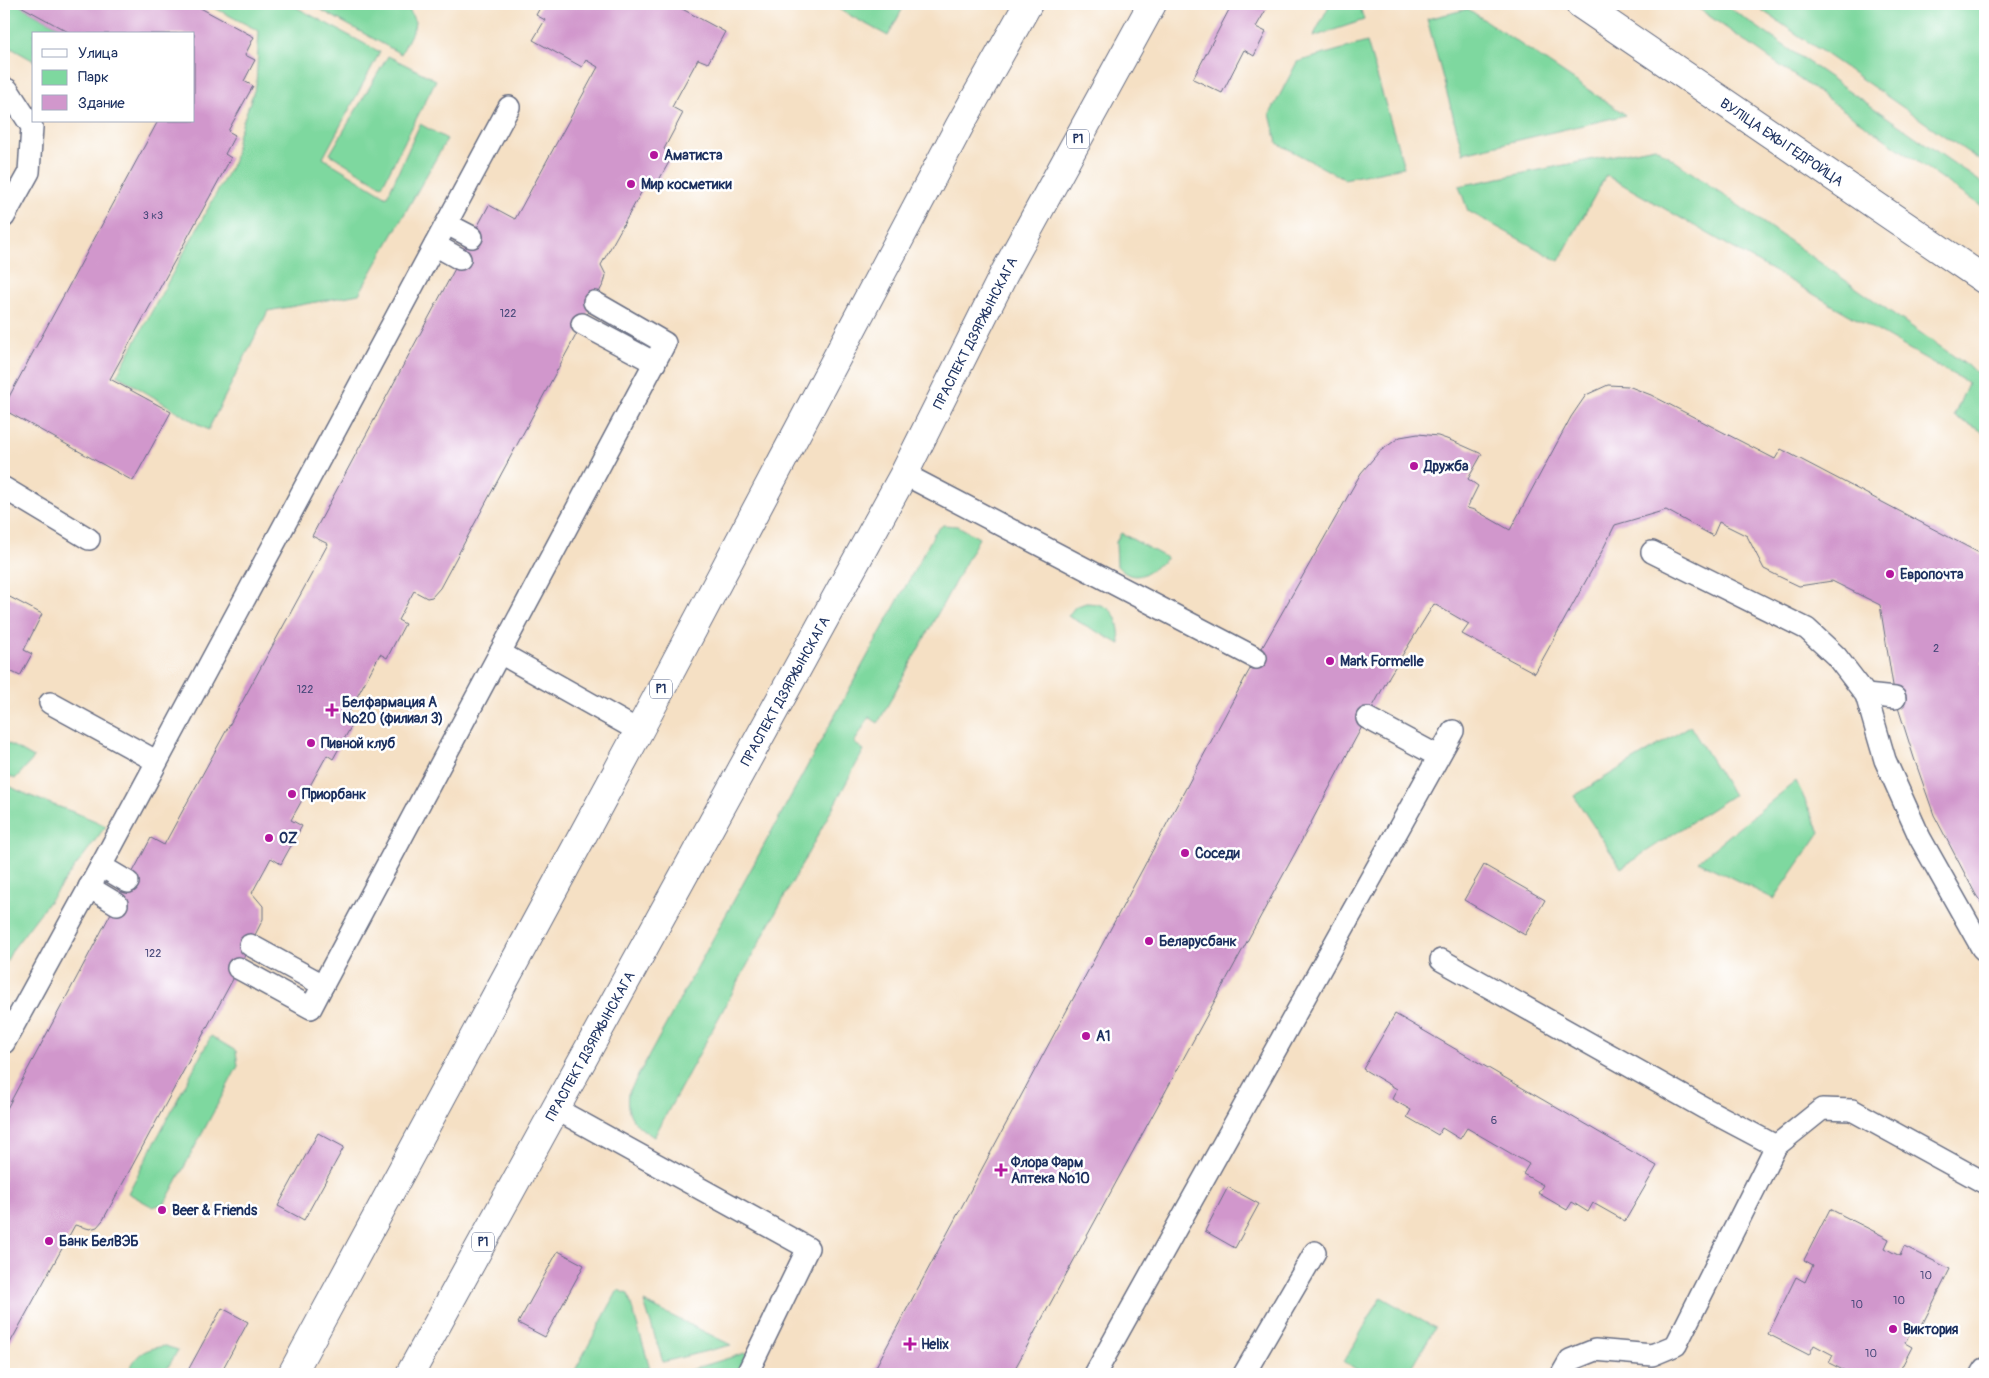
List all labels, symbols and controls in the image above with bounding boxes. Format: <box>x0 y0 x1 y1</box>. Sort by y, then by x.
legend <box>32 32 195 122</box>
text: Улица <box>78 44 118 63</box>
text: Парк <box>78 68 109 87</box>
text: Здание <box>78 94 125 113</box>
street label: ВУЛІЦА ЕЖЫ ГЕДРОЙЦА <box>1717 95 1847 190</box>
road number: Р1 <box>1067 130 1089 148</box>
place label: Аматиста <box>664 147 723 164</box>
marker: Аматиста <box>648 149 660 161</box>
place label: Мир косметики <box>641 176 732 193</box>
marker: Мир косметики <box>625 178 637 190</box>
house number: 3 к3 <box>143 209 163 222</box>
street label: ПРАСПЕКТ ДЗЯРЖЫНСКАГА <box>930 254 1021 412</box>
house number: 122 <box>500 307 516 320</box>
place label: Дружба <box>1423 458 1469 475</box>
marker: Дружба <box>1408 460 1420 472</box>
place label: Европочта <box>1900 566 1964 583</box>
marker: Европочта <box>1884 568 1896 580</box>
street label: ПРАСПЕКТ ДЗЯРЖЫНСКАГА <box>737 613 834 769</box>
house number: 2 <box>1933 642 1939 655</box>
place label: Mark Formelle <box>1340 653 1425 670</box>
marker: Mark Formelle <box>1324 655 1336 667</box>
road number: Р1 <box>650 680 672 699</box>
house number: 122 <box>297 683 313 696</box>
place label: Белфармация А №20 (филиал 3) <box>342 694 443 727</box>
marker: Белфармация А №20 (филиал 3) <box>326 704 338 716</box>
place label: Пивной клуб <box>321 735 395 752</box>
marker: Пивной клуб <box>305 737 317 749</box>
place label: Приорбанк <box>302 786 366 803</box>
marker: Приорбанк <box>286 788 298 800</box>
place label: OZ <box>279 830 298 847</box>
marker: OZ <box>263 832 275 844</box>
place label: Соседи <box>1195 845 1241 862</box>
marker: Соседи <box>1179 847 1191 859</box>
place label: Беларусбанк <box>1159 933 1237 950</box>
marker: Беларусбанк <box>1143 935 1155 947</box>
house number: 122 <box>145 947 161 960</box>
street label: ПРАСПЕКТ ДЗЯРЖЫНСКАГА <box>542 968 639 1124</box>
place label: A1 <box>1096 1028 1111 1045</box>
marker: A1 <box>1080 1030 1092 1042</box>
house number: 6 <box>1491 1114 1497 1127</box>
place label: Флора Фарм Аптека №10 <box>1010 1154 1090 1187</box>
marker: Флора Фарм Аптека №10 <box>995 1164 1007 1176</box>
place label: Beer & Friends <box>172 1202 258 1219</box>
marker: Beer & Friends <box>156 1204 168 1216</box>
road number: Р1 <box>472 1232 494 1252</box>
place label: Банк БелВЭБ <box>59 1233 139 1250</box>
marker: Банк БелВЭБ <box>43 1235 55 1247</box>
house number: 10 <box>1920 1269 1932 1282</box>
house number: 10 <box>1893 1294 1905 1307</box>
house number: 10 <box>1851 1298 1863 1311</box>
place label: Виктория <box>1903 1321 1959 1338</box>
marker: Виктория <box>1887 1323 1899 1335</box>
place label: Helix <box>921 1336 949 1353</box>
marker: Helix <box>903 1337 917 1351</box>
house number: 10 <box>1865 1347 1877 1360</box>

